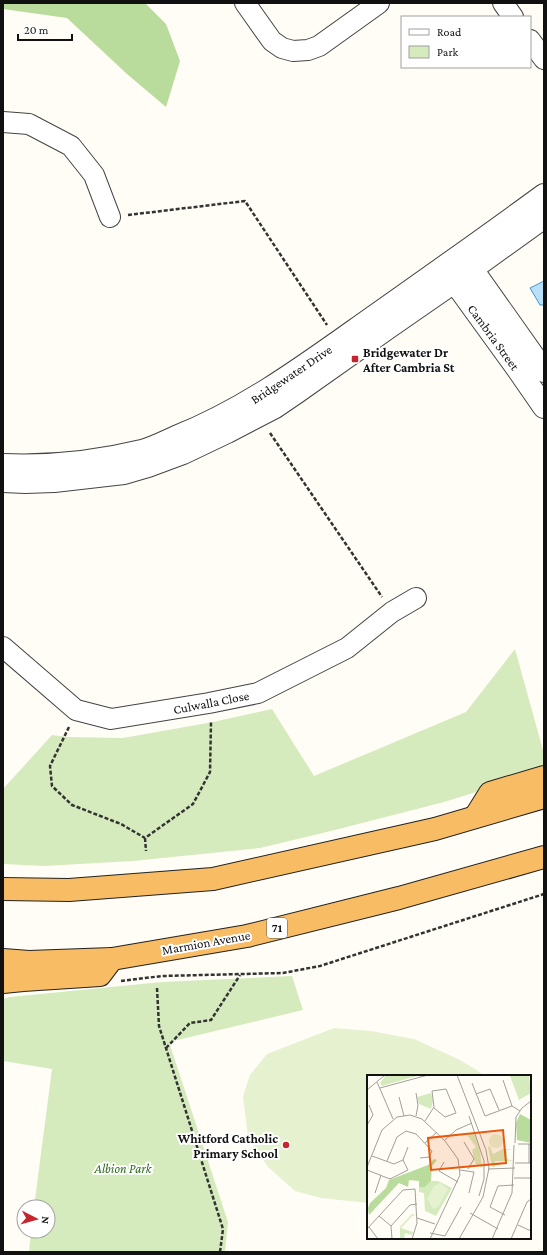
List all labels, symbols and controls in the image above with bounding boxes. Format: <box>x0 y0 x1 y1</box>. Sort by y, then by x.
scale bar <box>18 16 72 42</box>
legend <box>401 16 531 68</box>
text: 20 m <box>24 23 49 37</box>
text: Road <box>437 25 462 39</box>
text: Park <box>437 45 459 59</box>
street label: Cambria Street <box>465 301 523 374</box>
street label: Bridgewater Drive <box>248 342 335 407</box>
place label: Bridgewater Dr After Cambria St <box>362 345 455 375</box>
marker: Bridgewater Dr After Cambria St <box>350 354 360 364</box>
street label: Culwalla Close <box>172 688 251 717</box>
road number: 71 <box>267 918 287 938</box>
street label: Marmion Avenue <box>161 927 252 958</box>
inset map <box>367 1075 531 1239</box>
place label: Whitford Catholic Primary School <box>177 1131 278 1161</box>
marker: Whitford Catholic Primary School <box>281 1140 291 1150</box>
park label: Albion Park <box>94 1161 153 1176</box>
north arrow <box>16 1199 56 1239</box>
text: N <box>40 1216 52 1225</box>

